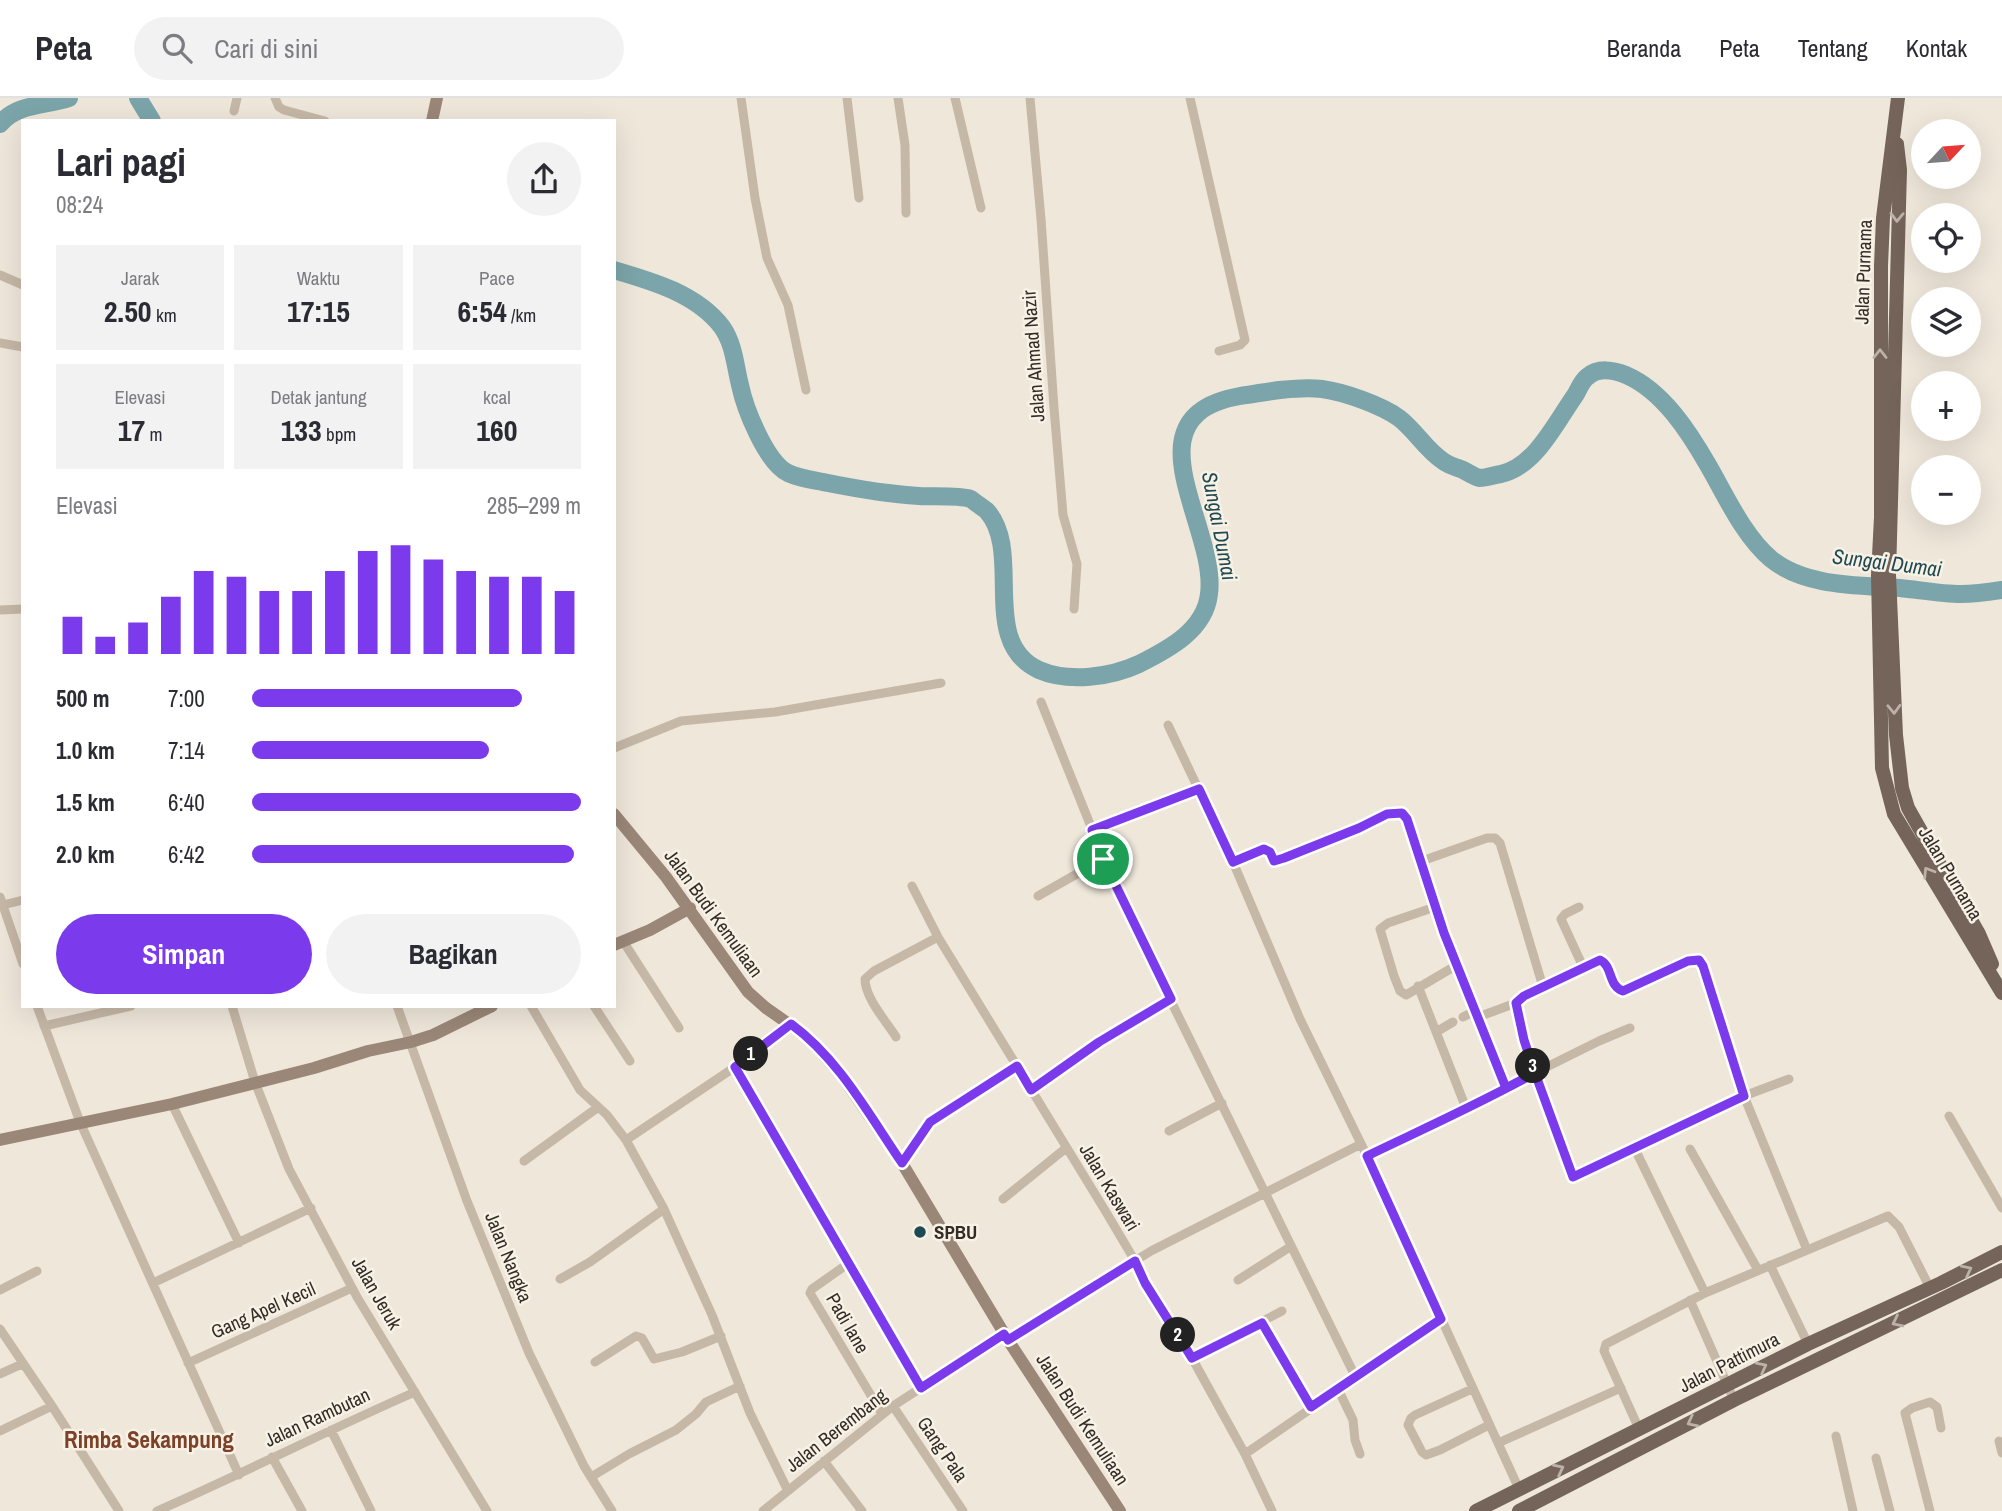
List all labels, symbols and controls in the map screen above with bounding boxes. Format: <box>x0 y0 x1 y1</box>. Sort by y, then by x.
search box <box>134 17 624 80</box>
text: Peta <box>35 26 92 70</box>
icon: search <box>158 29 196 67</box>
text: Cari di sini <box>214 31 318 66</box>
text: Beranda <box>1607 32 1681 64</box>
text: Peta <box>1719 32 1760 64</box>
text: Tentang <box>1798 32 1868 64</box>
text: Kontak <box>1906 32 1967 64</box>
north arrow <box>1911 119 1981 189</box>
map controls <box>1911 119 1981 525</box>
text: Lari pagi <box>56 137 186 188</box>
button: share <box>507 142 581 216</box>
text: 08:24 <box>56 189 103 220</box>
button: locate <box>1911 203 1981 273</box>
one-way arrow <box>1889 213 1905 223</box>
street label: Jalan Purnama <box>1848 219 1878 325</box>
text: Jarak <box>121 265 159 291</box>
text: Waktu <box>297 265 340 291</box>
text: Pace <box>479 265 515 291</box>
button: layers <box>1911 287 1981 357</box>
street label: Jalan Ahmad Nazir <box>1015 289 1051 423</box>
text: 2.50 <box>104 291 152 331</box>
text: 17:15 <box>287 291 350 331</box>
text: 6:54 <box>457 291 507 331</box>
text: km <box>152 302 177 328</box>
text: /km <box>507 302 536 328</box>
one-way arrow <box>1872 348 1888 359</box>
button: + <box>1911 371 1981 441</box>
text: Elevasi <box>115 384 166 410</box>
text: Detak jantung <box>270 384 367 410</box>
text: kcal <box>483 384 511 410</box>
text: 17 <box>118 410 145 450</box>
text: 133 <box>281 410 322 450</box>
text: 160 <box>476 410 517 450</box>
text: m <box>145 421 163 447</box>
text: bpm <box>322 421 356 447</box>
button: − <box>1911 455 1981 525</box>
water label: Sungai Dumai <box>1195 469 1244 583</box>
text: Elevasi <box>56 490 118 521</box>
text: 285–299 m <box>487 490 581 521</box>
water label: Sungai Dumai <box>1831 541 1944 584</box>
text: 500 m <box>56 683 109 714</box>
text: 7:00 <box>168 683 205 714</box>
one-way arrow <box>1887 704 1902 715</box>
text: 1.0 km <box>56 735 115 766</box>
text: 7:14 <box>168 735 205 766</box>
text: 1.5 km <box>56 787 115 818</box>
text: 6:40 <box>168 787 205 818</box>
street label: Jalan Purnama <box>1913 821 1989 925</box>
pin <box>1073 829 1133 889</box>
text: 2.0 km <box>56 839 115 870</box>
text: 6:42 <box>168 839 205 870</box>
icon: arrive <box>1084 840 1122 878</box>
street label: Jalan Budi Kemuliaan <box>659 844 769 982</box>
one-way arrow <box>1923 867 1936 880</box>
button: Simpan <box>56 914 312 994</box>
button: Bagikan <box>326 914 581 994</box>
pin: 1 <box>734 1037 768 1072</box>
text: 1 <box>746 1040 755 1066</box>
pin: 3 <box>1516 1048 1550 1084</box>
text: 3 <box>1528 1052 1537 1078</box>
street label: Jalan Kaswari <box>1074 1138 1146 1236</box>
street label: Jalan Nangka <box>479 1208 539 1306</box>
place label: SPBU <box>934 1219 977 1245</box>
marker: SPBU <box>912 1224 928 1240</box>
street label: Jalan Jeruk <box>346 1252 408 1334</box>
one-way arrow <box>1960 1264 1973 1278</box>
street label: Gang Apel Kecil <box>207 1275 319 1345</box>
street label: Padi lane <box>820 1288 876 1358</box>
one-way arrow <box>1892 1313 1904 1327</box>
pin: 2 <box>1160 1318 1196 1352</box>
text: 2 <box>1173 1321 1182 1347</box>
street label: Jalan Pattimura <box>1674 1325 1784 1398</box>
street label: Jalan Budi Kemuliaan <box>1031 1348 1135 1490</box>
one-way arrow <box>1755 1362 1767 1375</box>
street label: Jalan Rambutan <box>260 1381 374 1453</box>
street label: Jalan Berembang <box>780 1382 892 1478</box>
street label: Gang Pala <box>912 1411 975 1487</box>
one-way arrow <box>1687 1413 1700 1427</box>
district label: Rimba Sekampung <box>64 1424 234 1455</box>
one-way arrow <box>1551 1463 1564 1477</box>

